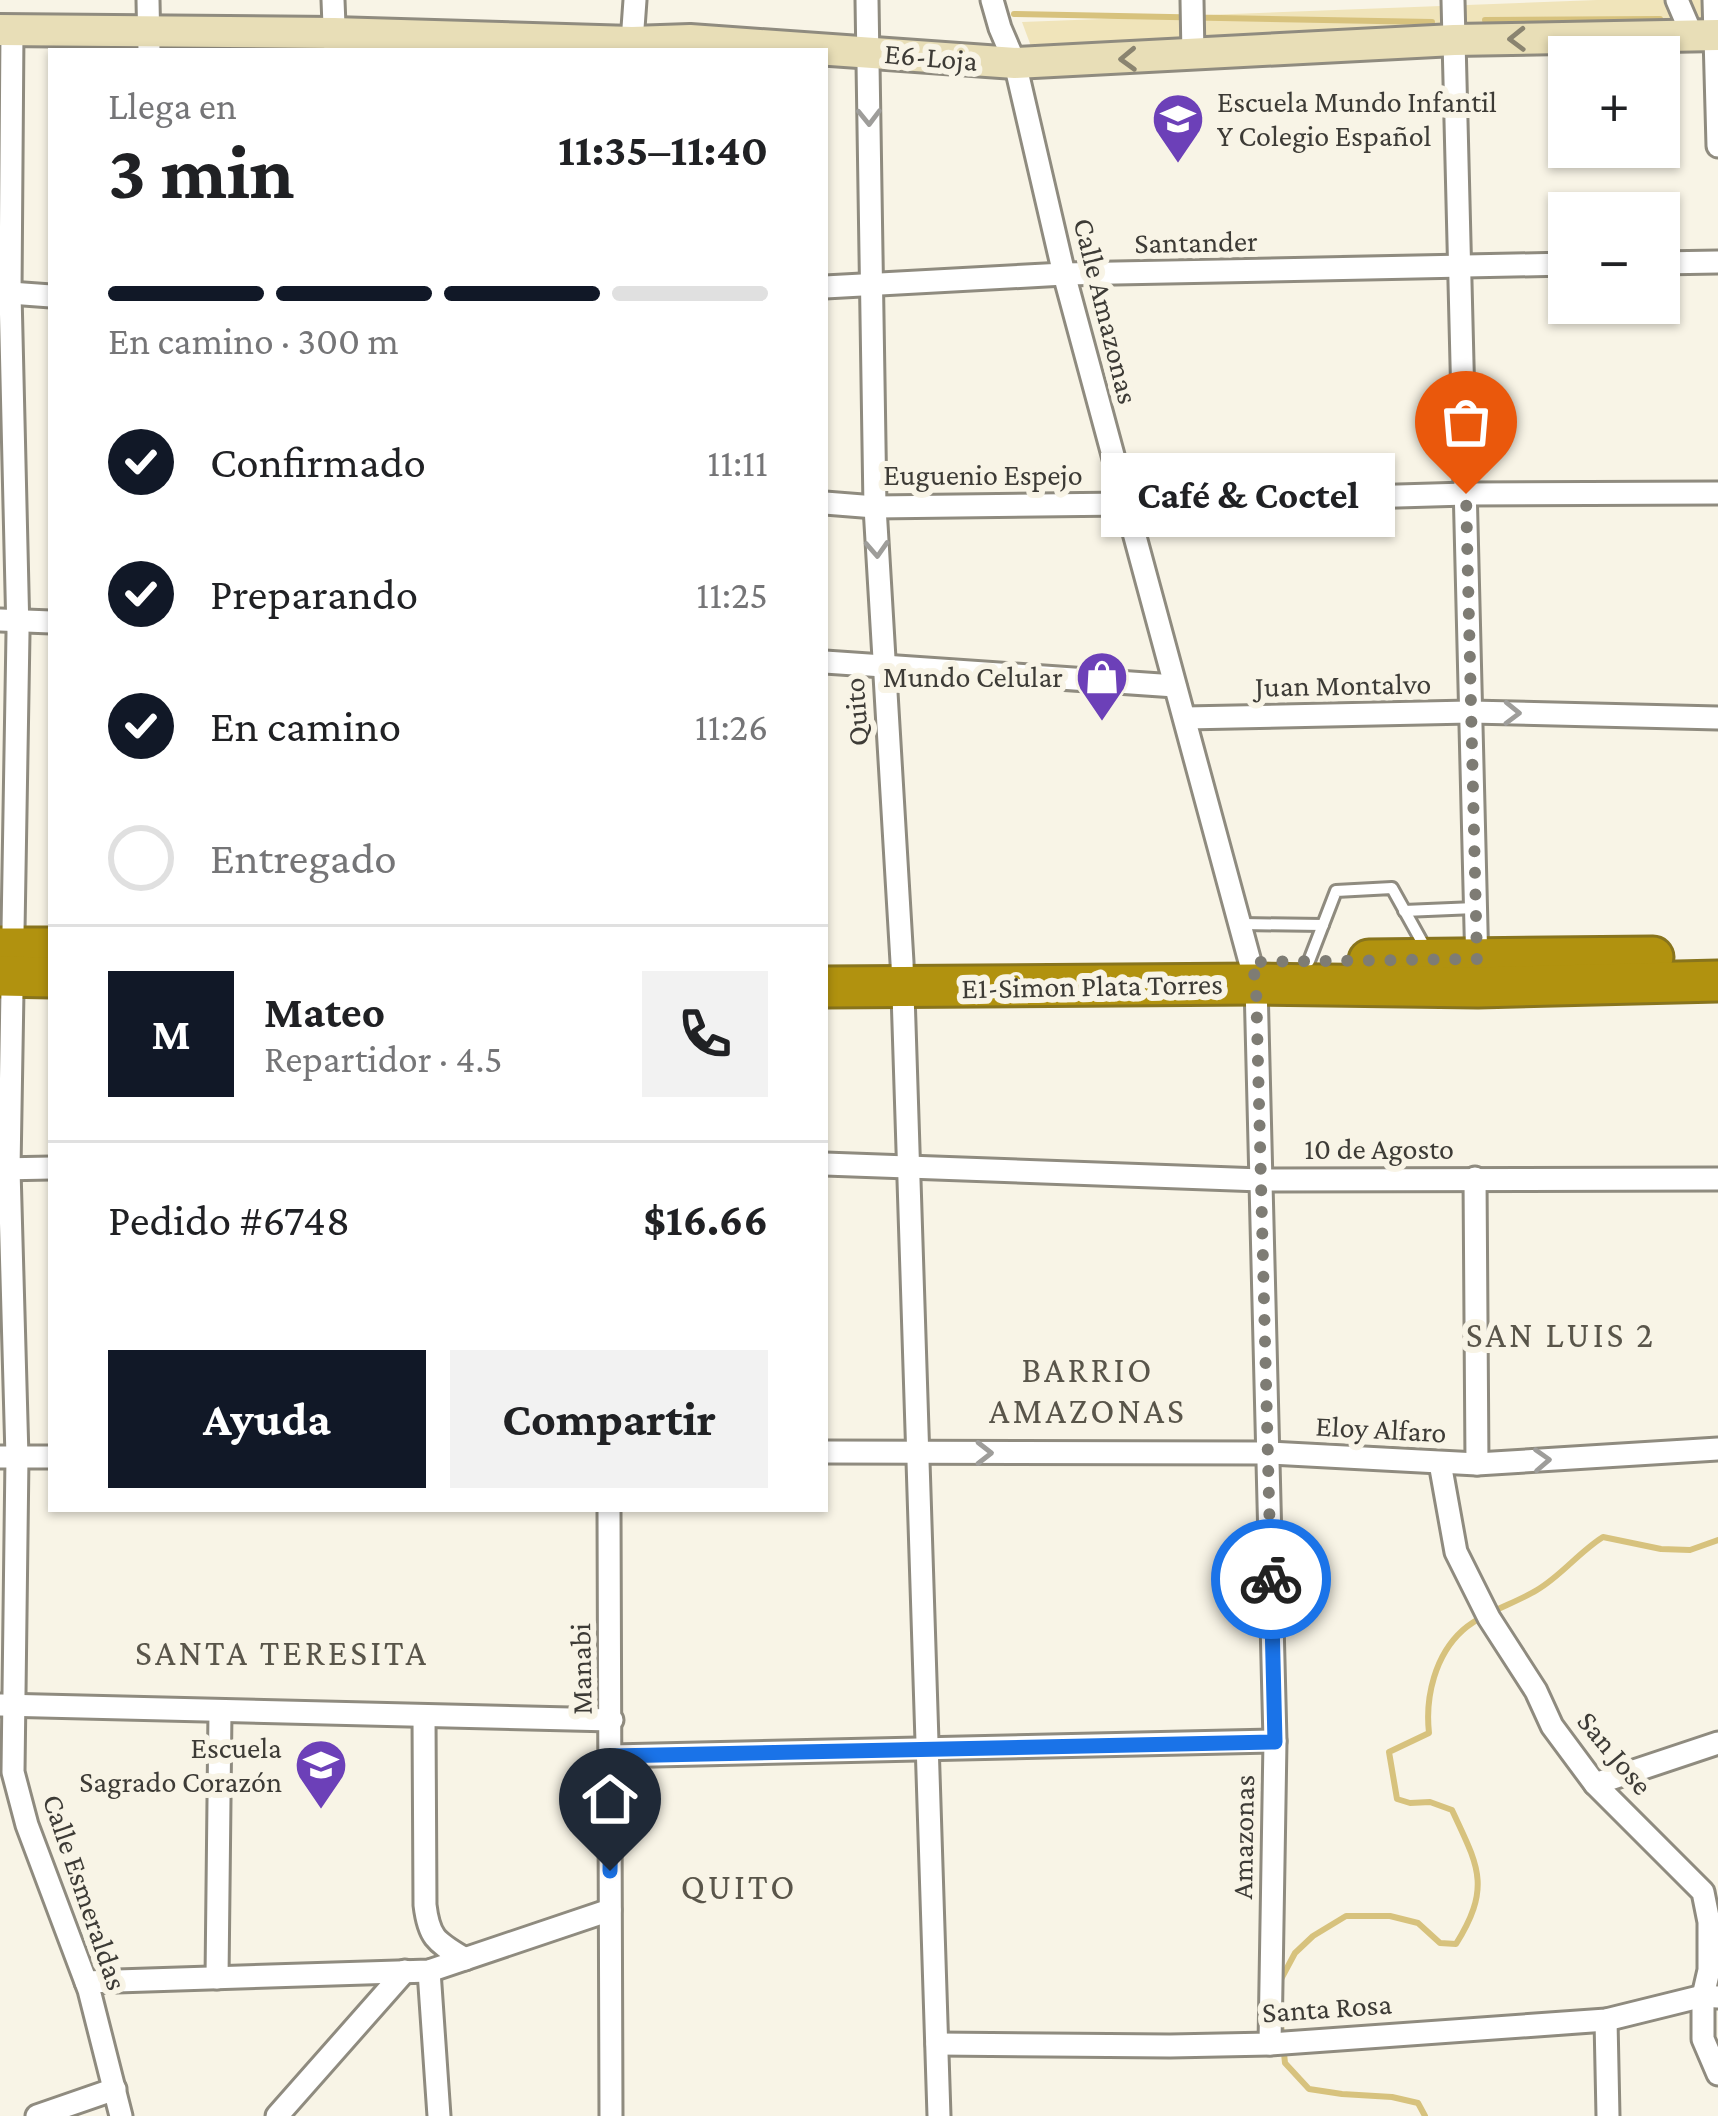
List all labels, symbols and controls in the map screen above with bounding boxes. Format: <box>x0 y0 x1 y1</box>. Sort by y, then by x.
one-way arrow <box>1507 25 1526 51</box>
street label: E6-Loja <box>883 36 979 78</box>
map controls <box>1548 36 1680 324</box>
button: + <box>1548 36 1680 168</box>
one-way arrow <box>1118 46 1137 72</box>
text: Llega en <box>108 84 237 127</box>
place label: Escuela Mundo Infantil Y Colegio Español <box>1217 85 1497 153</box>
school or university icon: Escuela Mundo Infantil Y Colegio Español <box>1150 91 1206 165</box>
one-way arrow <box>856 109 882 127</box>
text: 11:35–11:40 <box>558 125 768 175</box>
text: 3 min <box>108 128 295 215</box>
button: − <box>1548 192 1680 324</box>
street label: Calle Amazonas <box>1067 214 1146 407</box>
street label: Santander <box>1134 224 1258 259</box>
text: En camino · 300 m <box>108 319 399 362</box>
pin <box>1415 371 1517 494</box>
icon: bag <box>1433 389 1499 455</box>
icon: check <box>108 429 174 495</box>
text: Confirmado <box>210 437 426 487</box>
text: 11:11 <box>707 441 768 484</box>
callout: Café & Coctel <box>1100 452 1394 536</box>
street label: Euguenio Espejo <box>883 458 1083 492</box>
text: Café & Coctel <box>1137 473 1359 516</box>
one-way arrow <box>864 540 890 559</box>
icon: check <box>108 561 174 627</box>
text: Preparando <box>210 569 418 619</box>
text: 11:25 <box>696 573 768 616</box>
shop icon: Mundo Celular <box>1074 649 1130 723</box>
place label: Mundo Celular <box>883 660 1063 693</box>
street label: Juan Montalvo <box>1251 666 1432 703</box>
street label: Quito <box>837 677 874 747</box>
icon: check <box>108 693 174 759</box>
one-way arrow <box>1503 700 1522 726</box>
text: En camino <box>210 701 401 751</box>
text: 11:26 <box>695 705 768 748</box>
text: Entregado <box>210 833 397 883</box>
street label: E1-Simon Plata Torres <box>961 967 1223 1004</box>
button: phone <box>642 971 768 1097</box>
text: Mateo <box>264 987 385 1037</box>
text: M <box>151 1009 191 1059</box>
text: Repartidor · 4.5 <box>264 1037 503 1080</box>
street label: 10 de Agosto <box>1304 1132 1454 1166</box>
text: Pedido #6748 <box>108 1195 350 1245</box>
text: $16.66 <box>643 1195 768 1245</box>
district label: SAN LUIS 2 <box>1466 1315 1656 1355</box>
button: Ayuda <box>108 1350 426 1488</box>
button: Compartir <box>450 1350 768 1488</box>
district label: BARRIO AMAZONAS <box>989 1350 1187 1431</box>
street label: Eloy Alfaro <box>1315 1409 1447 1449</box>
one-way arrow <box>976 1440 994 1466</box>
one-way arrow <box>1533 1447 1552 1473</box>
courier <box>1211 1519 1331 1639</box>
icon: bike <box>1238 1546 1304 1612</box>
street label: Manabi <box>563 1623 598 1715</box>
district label: SANTA TERESITA <box>135 1633 429 1673</box>
street label: San Jose <box>1571 1704 1660 1801</box>
place label: Escuela Sagrado Corazón <box>79 1731 282 1799</box>
school or university icon: Escuela Sagrado Corazón <box>293 1737 349 1811</box>
pin <box>559 1748 661 1871</box>
icon: home <box>577 1766 643 1832</box>
street label: Amazonas <box>1225 1774 1260 1899</box>
street label: Calle Esmeraldas <box>37 1790 134 1994</box>
district label: QUITO <box>681 1867 797 1907</box>
street label: Santa Rosa <box>1261 1986 1393 2029</box>

